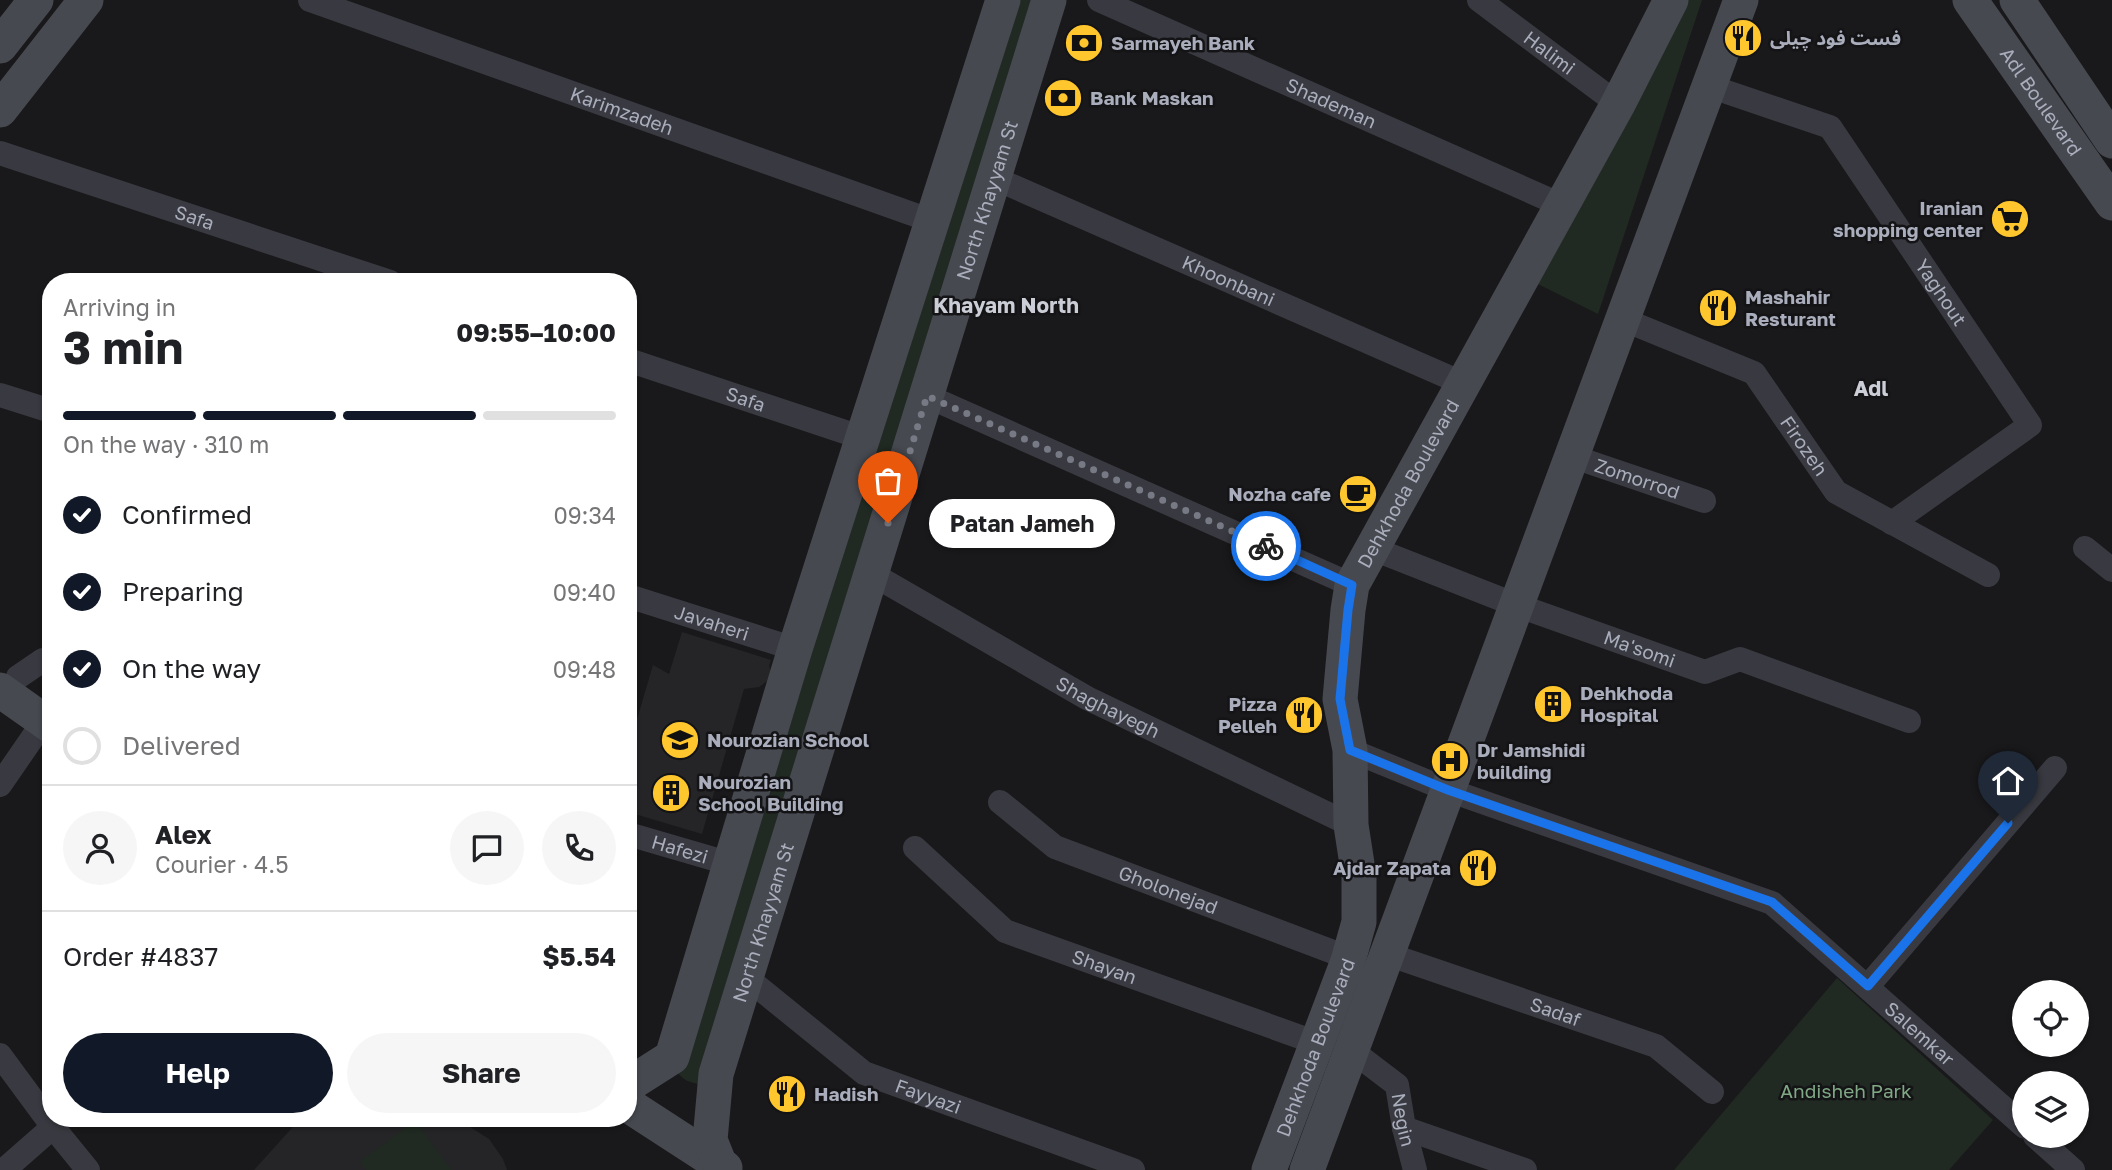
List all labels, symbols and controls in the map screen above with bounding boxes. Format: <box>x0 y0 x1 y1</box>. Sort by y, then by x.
restaurant icon: فست فود چیلی <box>1722 17 1764 59</box>
bank icon: Sarmayeh Bank <box>1063 22 1105 64</box>
street label: Halimi <box>1520 26 1580 79</box>
place label: فست فود چیلی <box>1770 26 1901 51</box>
place label: Sarmayeh Bank <box>1111 31 1255 54</box>
street label: Adl Boulevard <box>1996 43 2087 160</box>
street label: Shademan <box>1283 72 1380 133</box>
bank icon: Bank Maskan <box>1042 77 1084 119</box>
street label: Karimzadeh <box>567 81 677 139</box>
place label: Bank Maskan <box>1090 86 1214 109</box>
street label: North Khayyam St <box>951 117 1022 283</box>
place label: Iranian shopping center <box>1833 196 1984 241</box>
supermarket icon: Iranian shopping center <box>1989 198 2031 240</box>
street label: Safa <box>172 200 217 234</box>
street label: Khoonbani <box>1179 250 1278 311</box>
street label: Yaghout <box>1911 254 1972 330</box>
place label: Mashahir Resturant <box>1745 285 1836 330</box>
restaurant icon: Mashahir Resturant <box>1697 287 1739 329</box>
district label: Khayam North <box>933 292 1079 318</box>
text: Arriving in <box>63 293 176 321</box>
text: 09:55–10:00 <box>456 317 616 348</box>
text: 3 min <box>63 319 183 374</box>
district label: Adl <box>1854 375 1888 401</box>
street label: Safa <box>723 381 769 416</box>
street label: Dehkhoda Boulevard <box>1352 395 1463 572</box>
street label: Firozeh <box>1776 411 1833 480</box>
text: On the way · 310 m <box>63 430 269 458</box>
pin <box>858 451 918 523</box>
street label: Zomorrod <box>1592 453 1683 503</box>
icon: bag <box>869 462 907 500</box>
cafe icon: Nozha cafe <box>1337 473 1379 515</box>
place label: Nozha cafe <box>1228 482 1331 505</box>
icon: check <box>63 496 101 534</box>
callout: Patan Jameh <box>930 498 1116 548</box>
text: Confirmed <box>122 499 252 530</box>
text: 09:34 <box>553 501 616 529</box>
text: Patan Jameh <box>950 509 1094 537</box>
courier <box>1231 511 1301 581</box>
icon: bike <box>1247 527 1285 565</box>
icon: check <box>63 573 101 611</box>
text: Preparing <box>122 576 244 607</box>
text: 09:40 <box>553 578 616 606</box>
street label: Javaheri <box>672 600 752 645</box>
street label: Ma'somi <box>1601 625 1679 672</box>
icon: check <box>63 650 101 688</box>
text: On the way <box>122 653 261 684</box>
text: 09:48 <box>553 655 616 683</box>
street label: Shaghayegh <box>1052 671 1164 742</box>
place label: Dehkhoda Hospital <box>1580 681 1673 726</box>
building icon: Dehkhoda Hospital <box>1532 683 1574 725</box>
place label: Pizza Pelleh <box>1218 692 1277 737</box>
restaurant icon: Pizza Pelleh <box>1283 694 1325 736</box>
school or university icon: Nourozian School <box>659 719 701 761</box>
place label: Nourozian School <box>707 728 869 751</box>
text: Delivered <box>122 730 241 761</box>
place label: Dr Jamshidi building <box>1477 738 1585 783</box>
hospital icon: Dr Jamshidi building <box>1429 740 1471 782</box>
pin <box>1978 751 2038 823</box>
icon: home <box>1989 762 2027 800</box>
place label: Nourozian School Building <box>698 770 843 815</box>
building icon: Nourozian School Building <box>650 772 692 814</box>
button: person <box>63 811 137 885</box>
button: chat <box>450 811 524 885</box>
button: phone <box>542 811 616 885</box>
text: Alex <box>155 819 212 850</box>
street label: Hafezi <box>649 830 711 868</box>
street label: North Khayyam St <box>727 840 798 1005</box>
restaurant icon: Ajdar Zapata <box>1457 847 1499 889</box>
text: Courier · 4.5 <box>155 850 288 878</box>
place label: Ajdar Zapata <box>1333 856 1451 879</box>
street label: Gholonejad <box>1116 860 1221 918</box>
text: Order #4837 <box>63 941 218 972</box>
text: $5.54 <box>542 941 616 972</box>
street label: Shayan <box>1069 944 1140 988</box>
street label: Dehkhoda Boulevard <box>1271 955 1359 1140</box>
map controls <box>2012 980 2089 1148</box>
button: locate <box>2012 980 2089 1057</box>
street label: Sadaf <box>1527 992 1584 1030</box>
street label: Salemkar <box>1880 996 1960 1071</box>
button: Help <box>63 1033 333 1113</box>
button: Share <box>347 1033 616 1113</box>
button: layers <box>2012 1071 2089 1148</box>
restaurant icon: Hadish <box>766 1073 808 1115</box>
street label: Fayyazi <box>892 1073 964 1118</box>
park label: Andisheh Park <box>1780 1079 1912 1102</box>
place label: Hadish <box>814 1082 879 1105</box>
street label: Negin <box>1387 1091 1420 1149</box>

